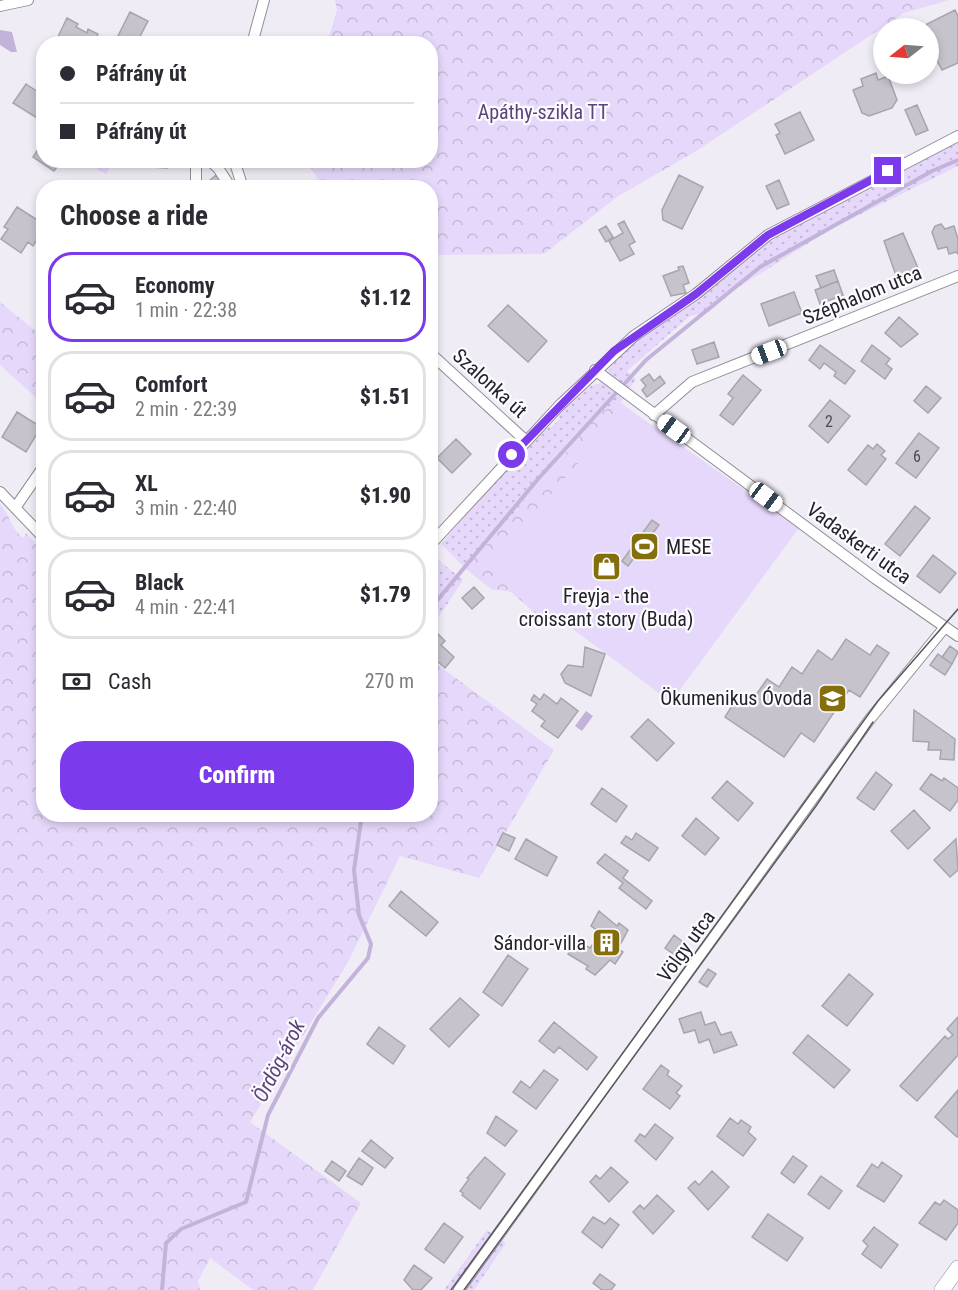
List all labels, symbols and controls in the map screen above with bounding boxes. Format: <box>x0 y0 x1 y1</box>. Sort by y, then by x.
north arrow <box>873 18 939 84</box>
map controls <box>873 18 939 84</box>
text: Páfrány út <box>96 61 187 86</box>
park label: Apáthy-szikla TT <box>478 100 608 124</box>
text: Páfrány út <box>96 119 187 144</box>
route end <box>874 157 901 184</box>
text: Choose a ride <box>60 200 208 232</box>
street label: Széphalom utca <box>799 260 925 330</box>
icon: car <box>63 270 117 324</box>
text: Economy <box>135 273 215 298</box>
text: $1.12 <box>360 285 411 310</box>
text: 1 min · 22:38 <box>135 298 237 322</box>
car <box>749 337 789 367</box>
street label: Szalonka út <box>448 343 532 423</box>
icon: car <box>63 369 117 423</box>
text: Comfort <box>135 372 208 397</box>
text: $1.51 <box>360 384 411 409</box>
text: 2 min · 22:39 <box>135 397 237 421</box>
car <box>654 411 694 447</box>
house number: 2 <box>825 412 833 431</box>
route start <box>498 441 525 468</box>
house number: 6 <box>913 447 921 466</box>
icon: car <box>63 468 117 522</box>
text: XL <box>135 471 158 496</box>
car <box>746 479 786 515</box>
text: $1.90 <box>360 483 411 508</box>
text: 3 min · 22:40 <box>135 496 237 520</box>
street label: Vadaskerti utca <box>802 497 916 589</box>
sports icon: MESE <box>629 531 661 563</box>
place label: MESE <box>666 535 711 559</box>
shop icon: Freyja - the croissant story (Buda) <box>590 550 622 582</box>
icon: car <box>63 567 117 621</box>
text: Black <box>135 570 184 595</box>
text: $1.79 <box>360 582 411 607</box>
place label: Freyja - the croissant story (Buda) <box>519 584 693 631</box>
text: 4 min · 22:41 <box>135 595 237 619</box>
icon: cash <box>60 665 93 698</box>
text: Cash <box>108 669 152 694</box>
text: 270 m <box>365 669 414 693</box>
school or university icon: Ökumenikus Óvoda <box>817 682 849 714</box>
place label: Ökumenikus Óvoda <box>660 686 812 710</box>
button: Confirm <box>60 741 414 810</box>
street label: Völgy utca <box>652 906 720 986</box>
building icon: Sándor-villa <box>591 927 623 959</box>
place label: Sándor-villa <box>493 931 586 955</box>
water label: Ördög-árok <box>248 1015 310 1106</box>

